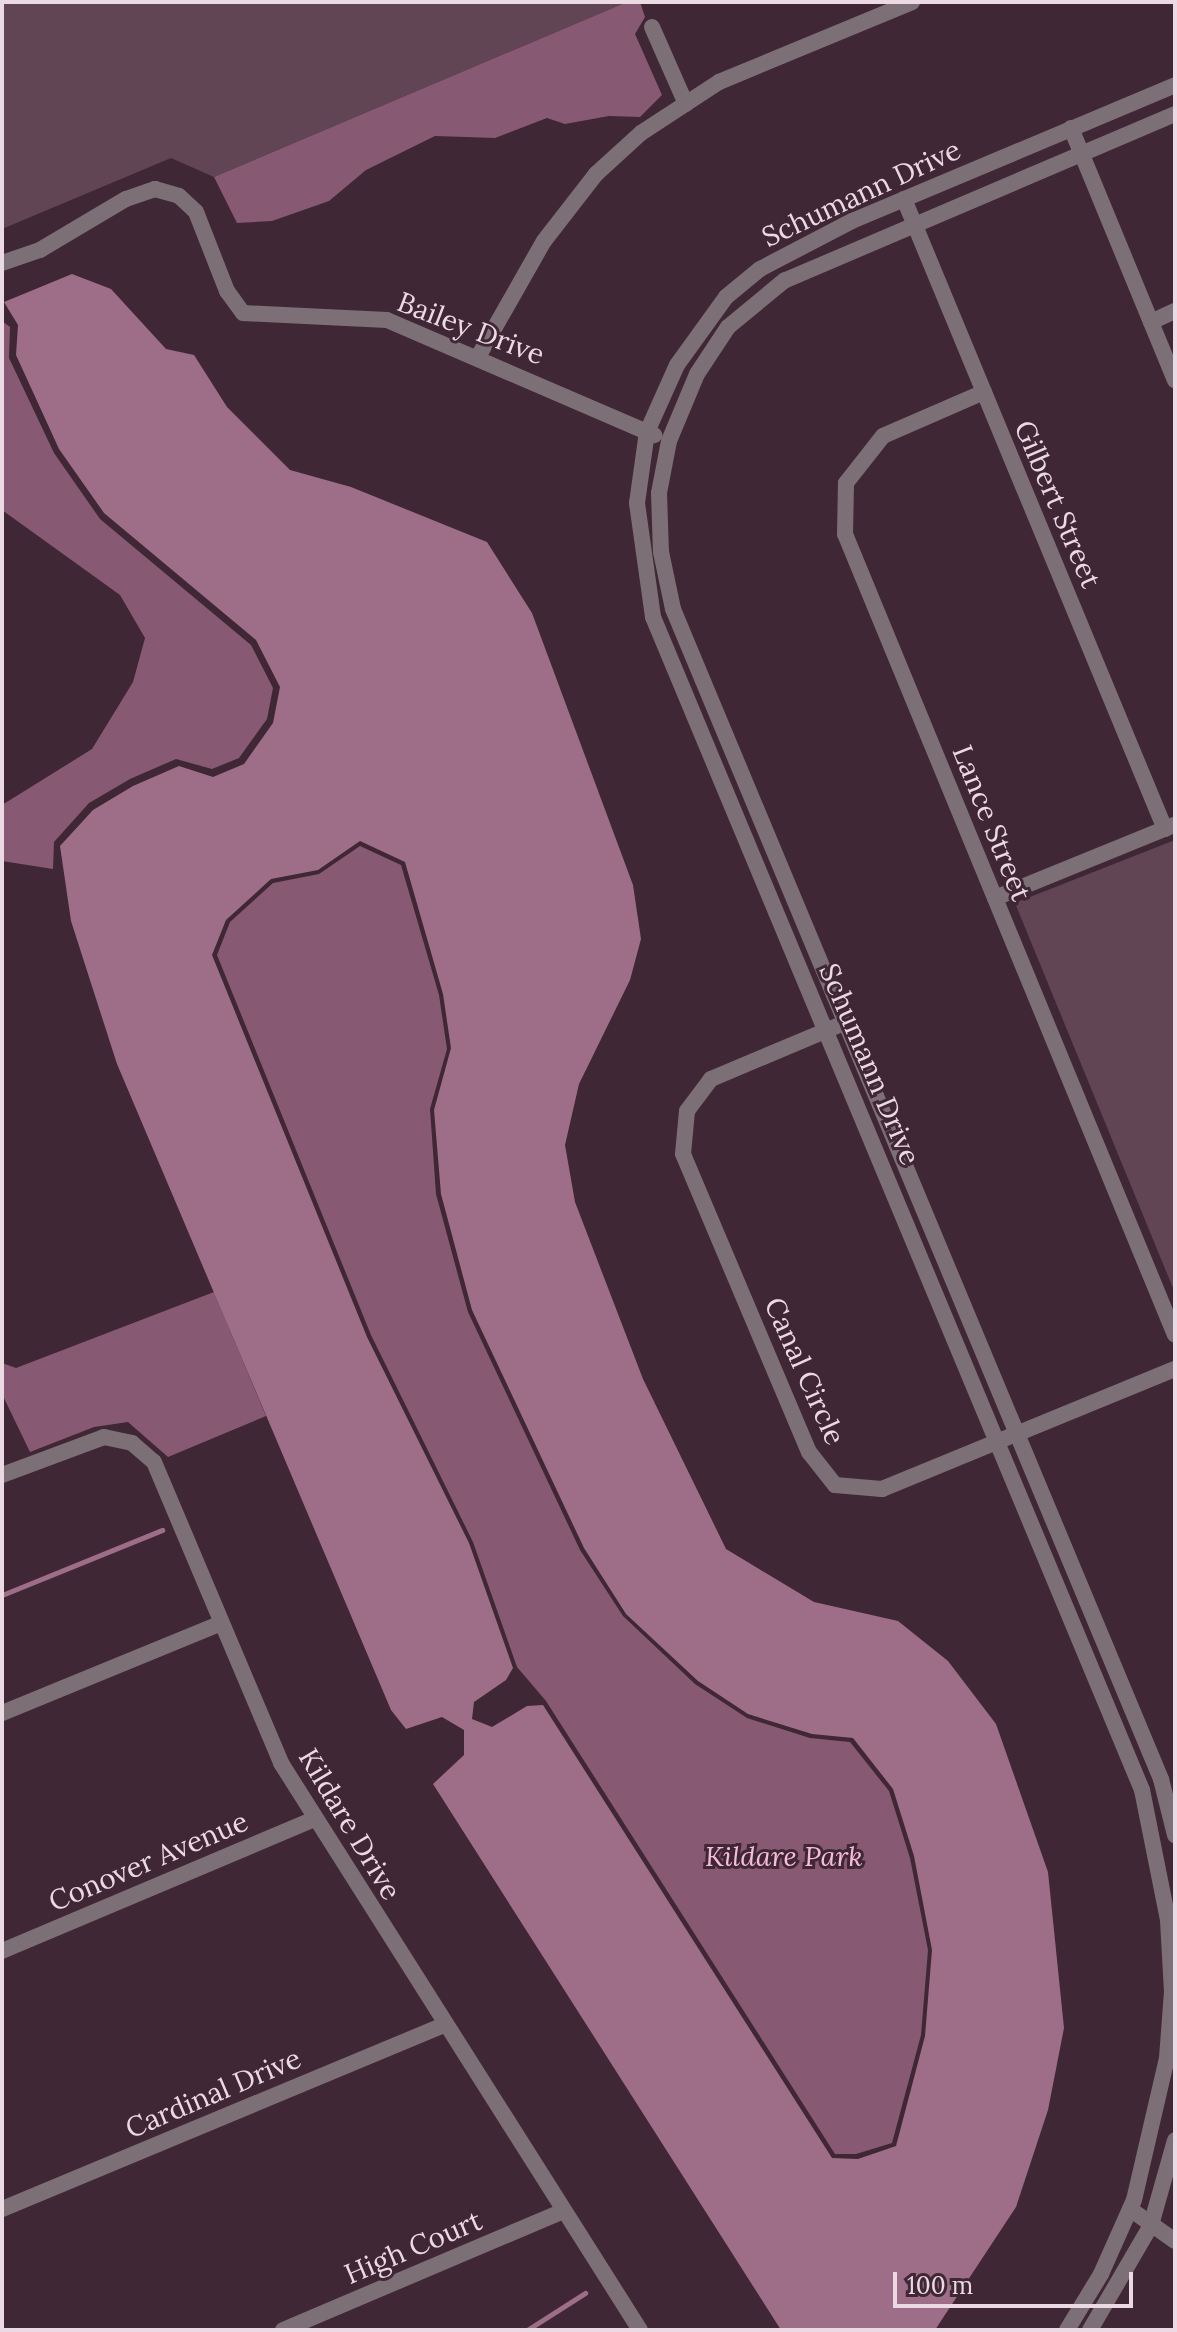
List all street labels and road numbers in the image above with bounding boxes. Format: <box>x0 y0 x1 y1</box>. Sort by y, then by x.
street label: Schumann Drive <box>756 132 966 254</box>
street label: Bailey Drive <box>393 285 549 371</box>
street label: Gilbert Street <box>1008 415 1108 593</box>
street label: Lance Street <box>946 740 1038 906</box>
street label: Schumann Drive <box>813 958 927 1170</box>
street label: Canal Circle <box>758 1292 852 1450</box>
street label: Kildare Drive <box>292 1742 408 1906</box>
street label: Conover Avenue <box>43 1804 253 1918</box>
street label: Cardinal Drive <box>120 2041 306 2145</box>
street label: High Court <box>339 2203 487 2291</box>

